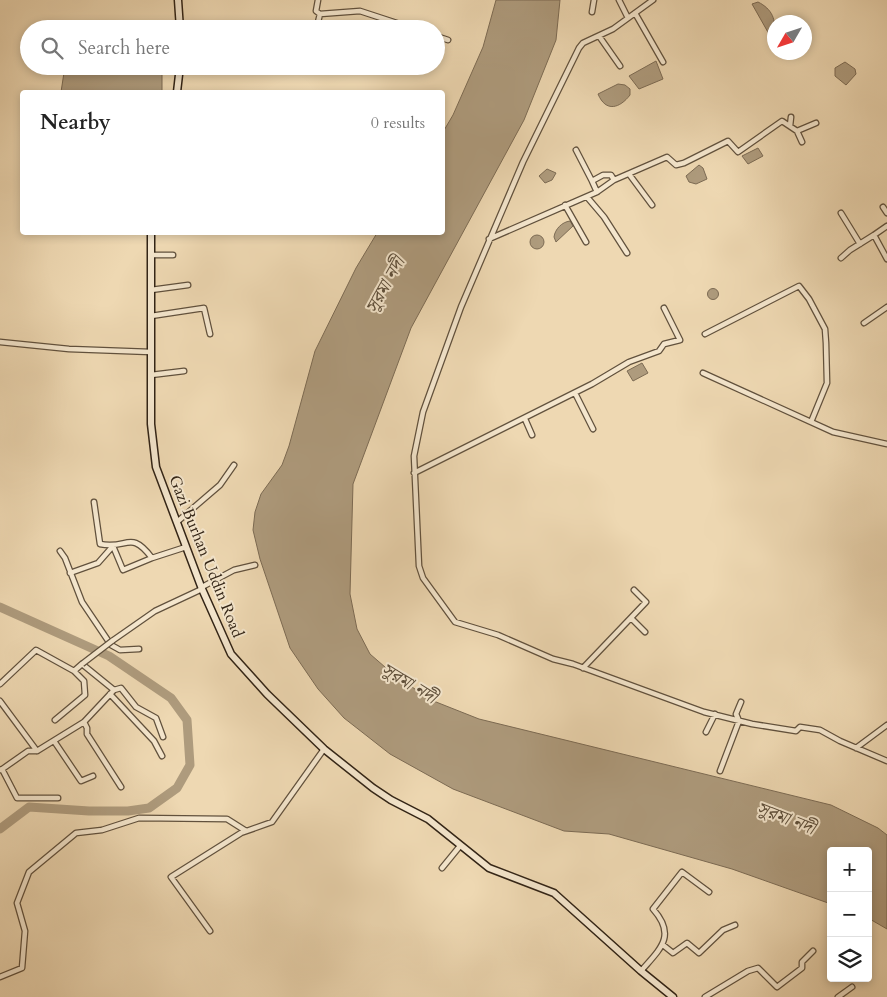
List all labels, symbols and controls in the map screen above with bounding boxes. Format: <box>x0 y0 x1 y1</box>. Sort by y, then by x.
north arrow <box>767 15 812 60</box>
search box <box>20 20 445 75</box>
icon: search <box>38 34 66 62</box>
text: Search here <box>78 35 170 61</box>
text: Nearby <box>40 108 111 137</box>
text: 0 results <box>371 112 425 134</box>
water label: সুরমা নদী <box>360 250 412 318</box>
street label: Gazi Burhan Uddin Road <box>163 472 249 641</box>
water label: সুরমা নদী <box>376 657 443 711</box>
water label: সুরমা নদী <box>753 796 821 842</box>
map controls <box>827 847 872 982</box>
button: + <box>827 847 872 892</box>
button: − <box>827 892 872 937</box>
button: layers <box>827 937 872 982</box>

